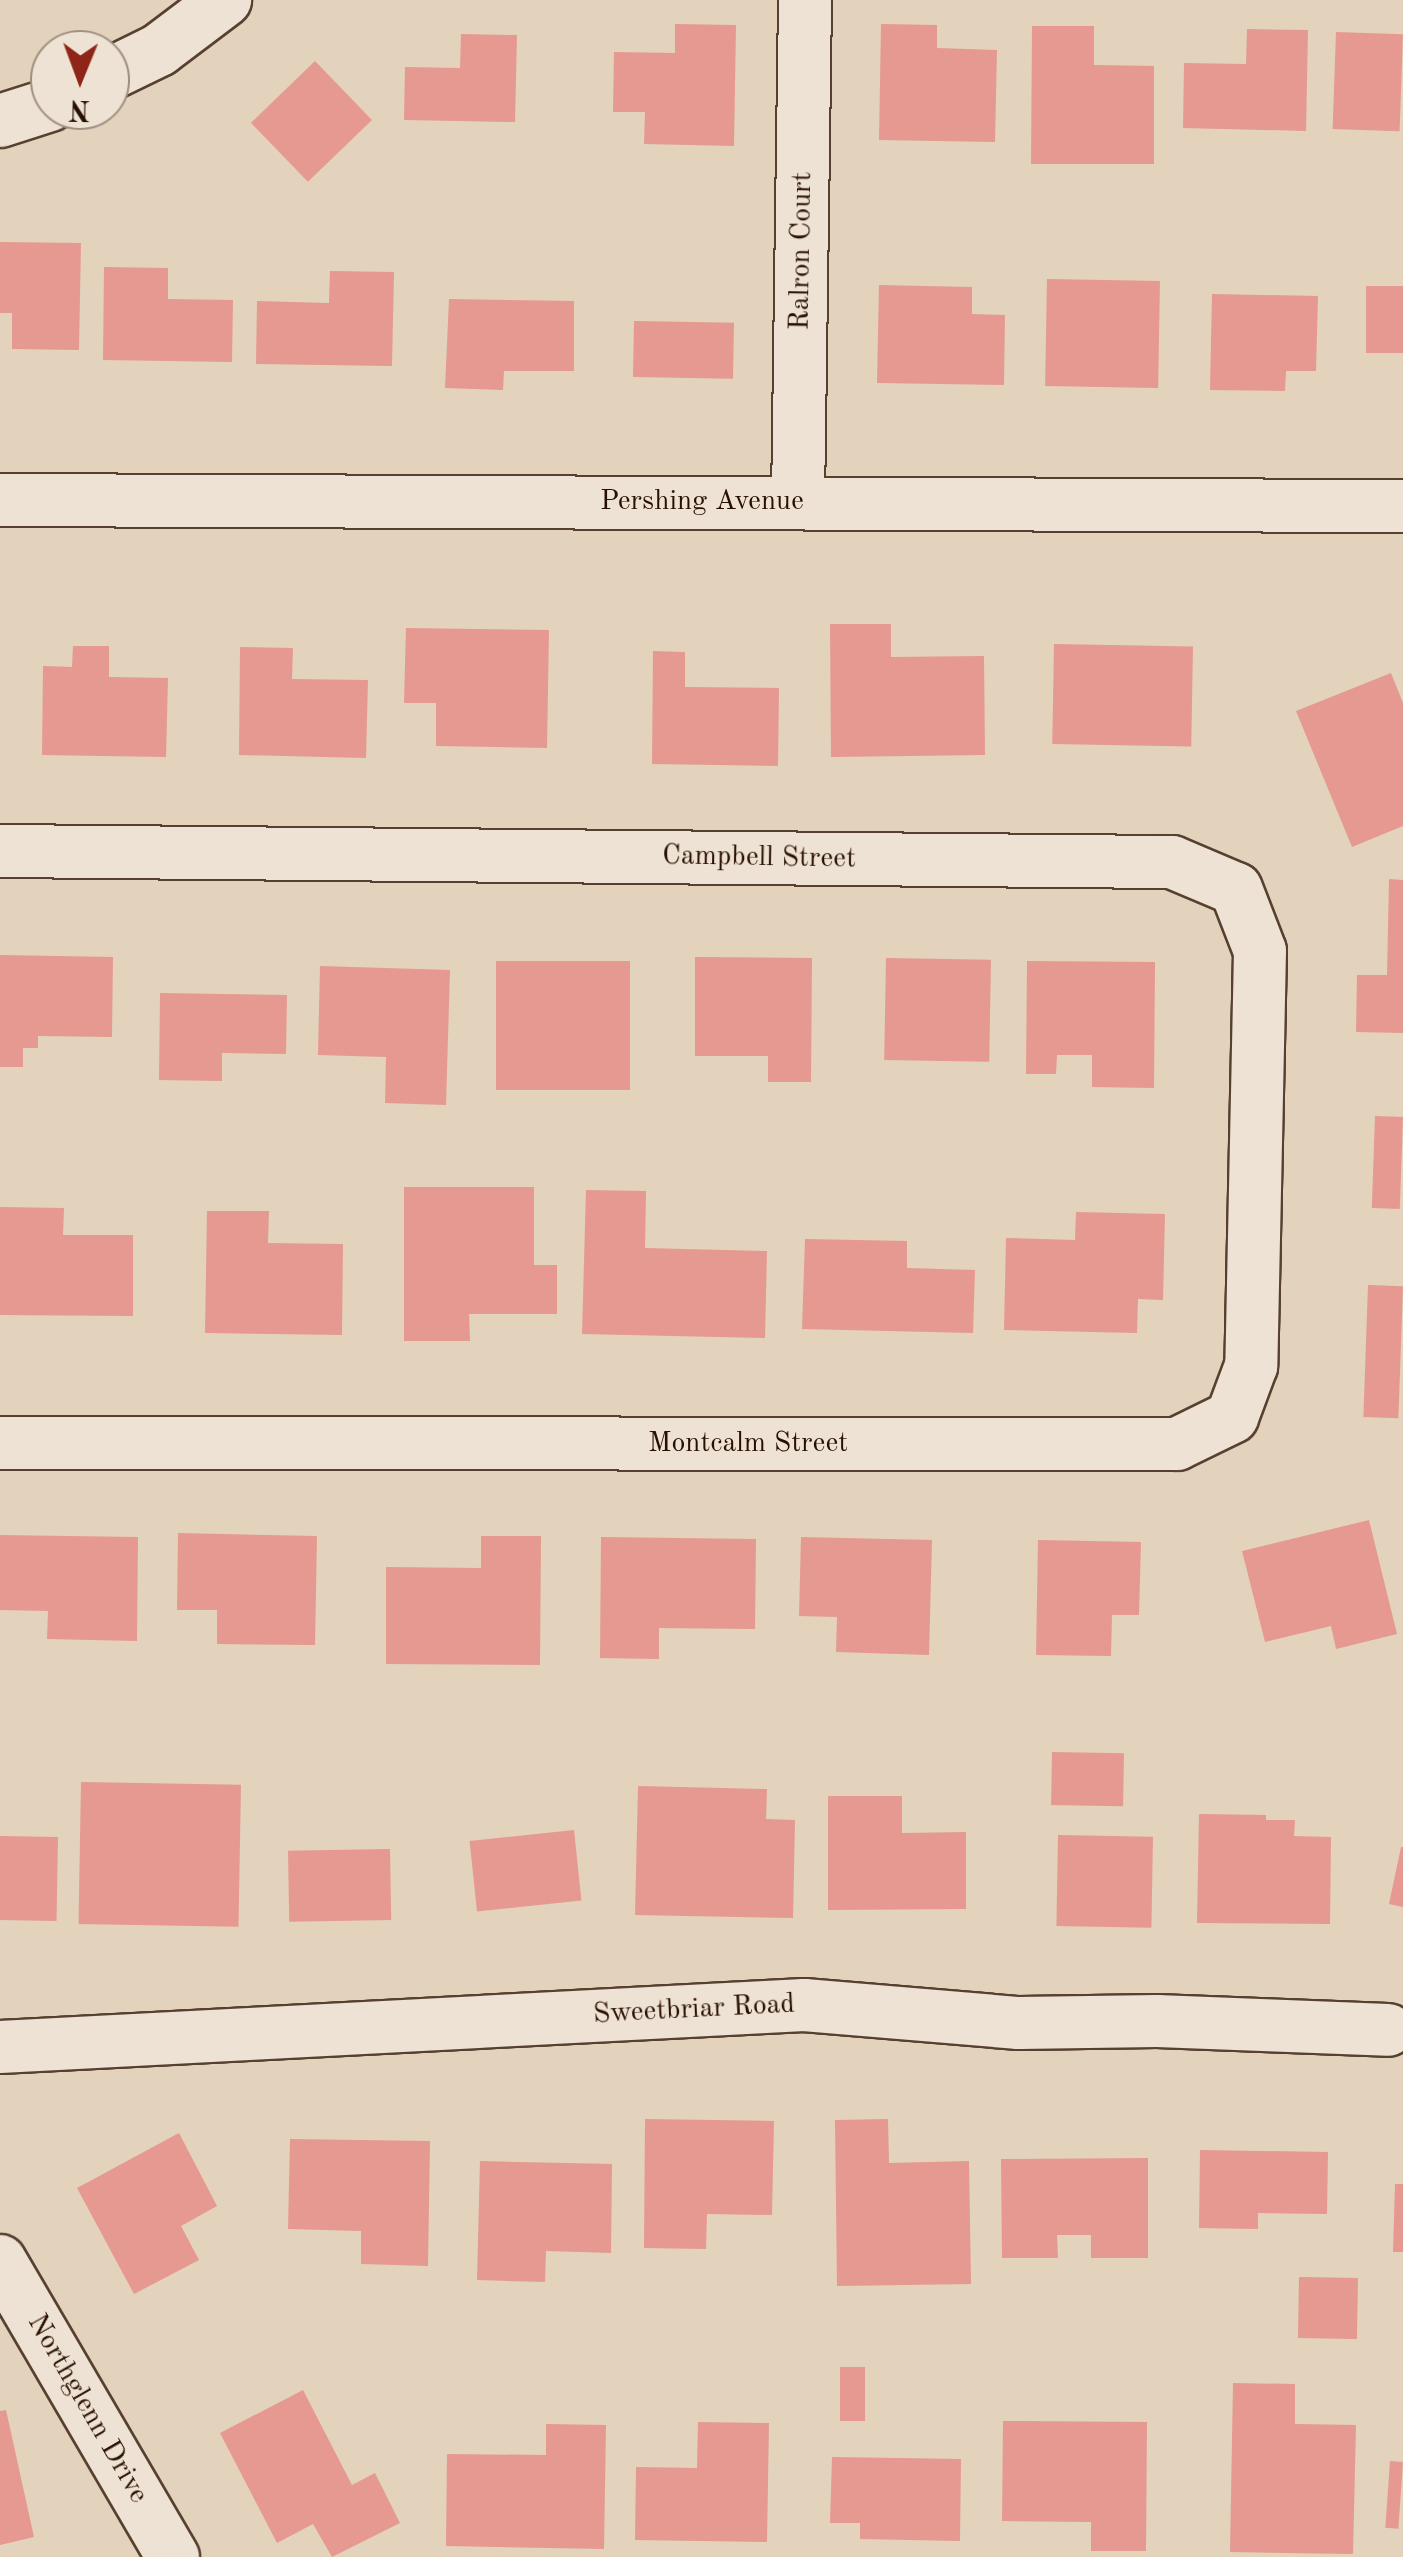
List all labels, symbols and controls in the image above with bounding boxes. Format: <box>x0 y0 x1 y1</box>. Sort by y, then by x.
north arrow <box>30 30 130 130</box>
text: N <box>69 94 90 122</box>
street label: Ralron Court <box>784 171 820 331</box>
street label: Pershing Avenue <box>600 485 804 519</box>
street label: Campbell Street <box>662 840 856 876</box>
street label: Montcalm Street <box>648 1427 848 1461</box>
street label: Sweetbriar Road <box>592 1988 796 2032</box>
street label: Northglenn Drive <box>19 2308 155 2510</box>

